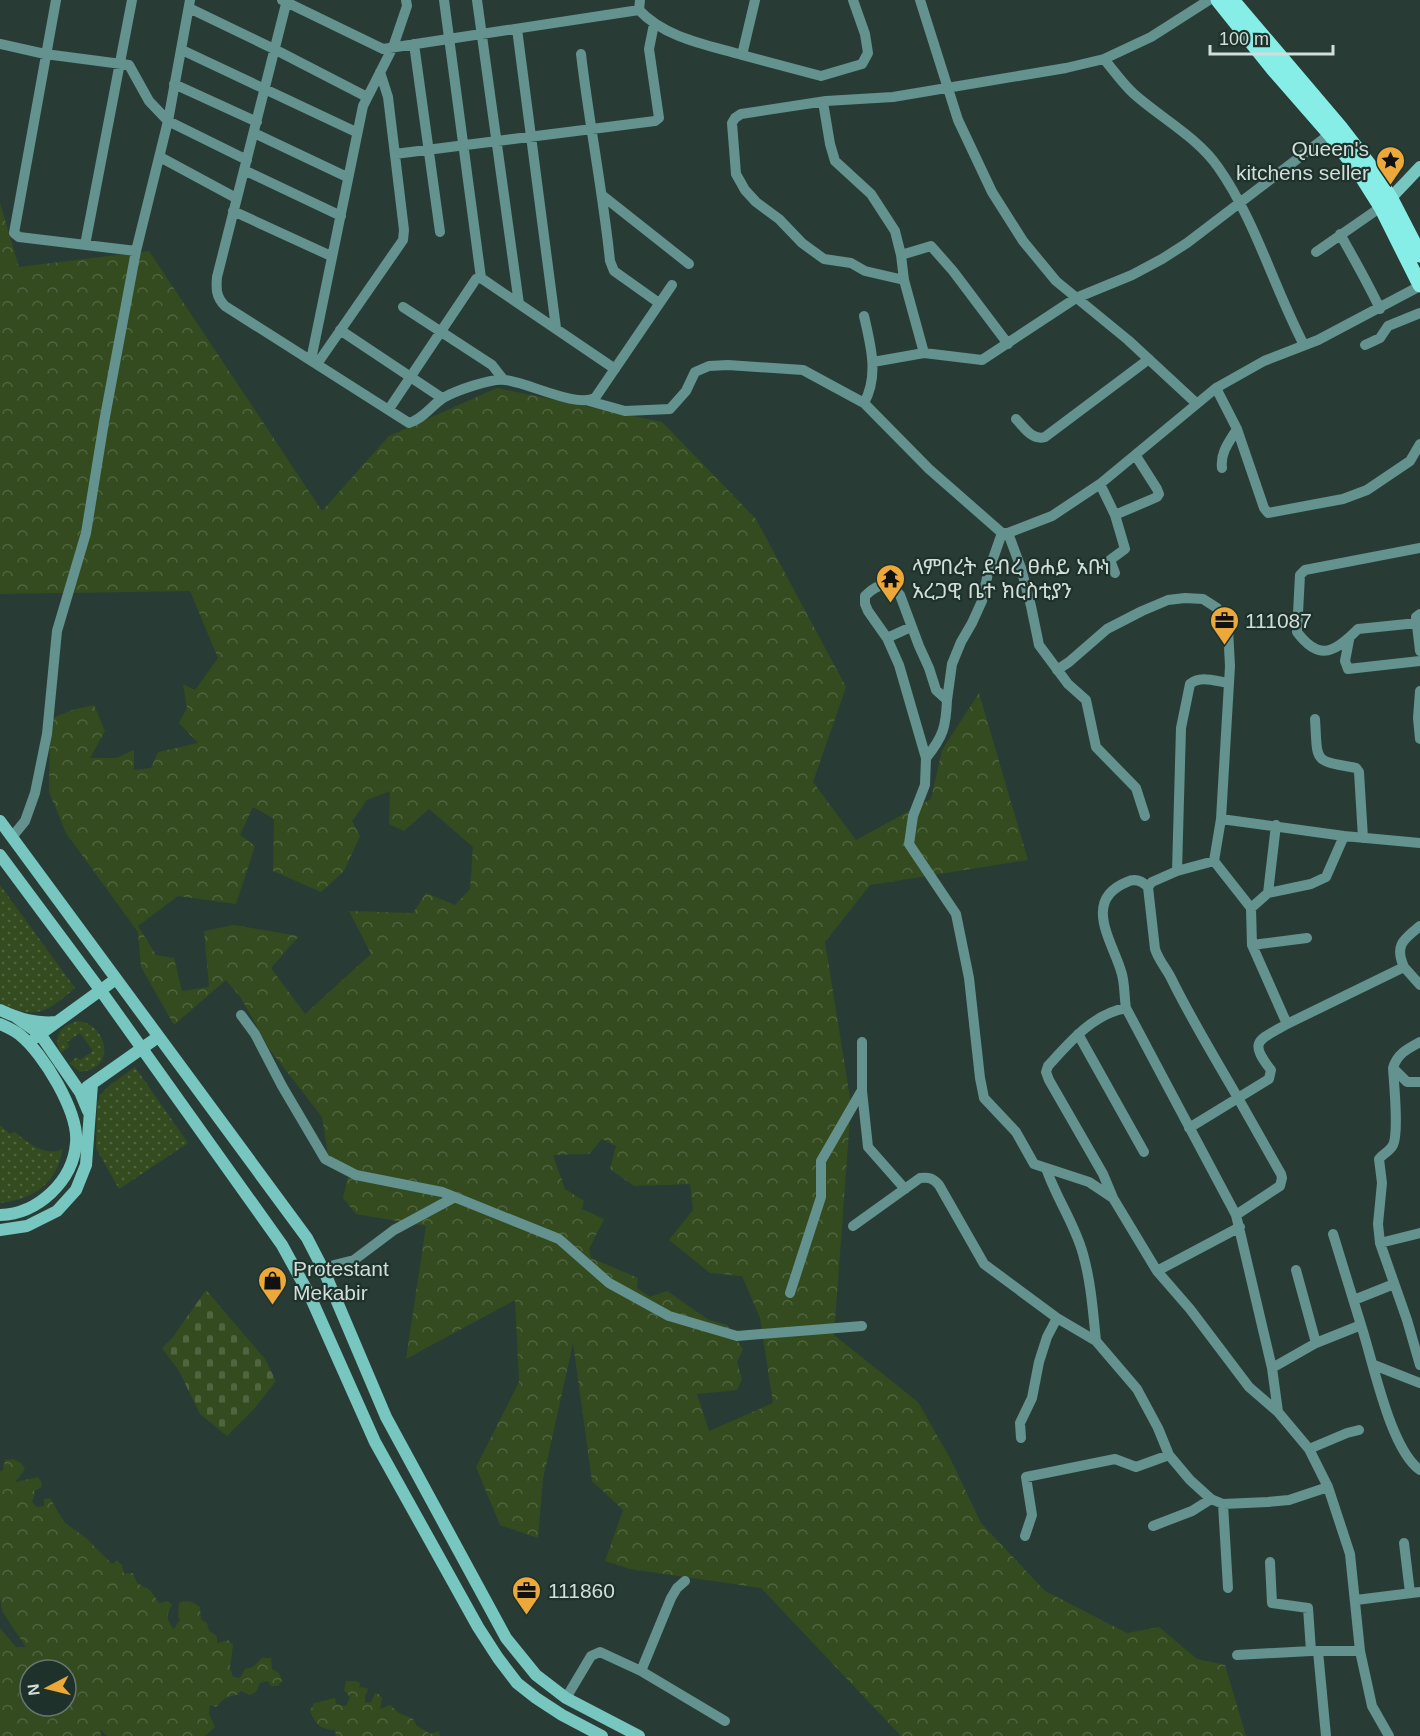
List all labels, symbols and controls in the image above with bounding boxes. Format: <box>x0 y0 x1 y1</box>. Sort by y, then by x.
scale bar <box>1210 18 1333 56</box>
text: 100 m <box>1219 29 1269 49</box>
place label: Queen's kitchens seller <box>1236 137 1369 184</box>
place icon: Queen's kitchens seller <box>1374 144 1406 186</box>
place label: ላምበረት ደብረ ፀሐይ አቡነ አረጋዊ ቤተ ክርስቲያን <box>912 555 1110 602</box>
temple icon: ላምበረት ደብረ ፀሐይ አቡነ አረጋዊ ቤተ ክርስቲያን <box>875 562 907 604</box>
office icon: 111087 <box>1208 604 1240 646</box>
place label: 111087 <box>1245 609 1312 632</box>
place label: Protestant Mekabir <box>293 1257 389 1304</box>
shop icon: Protestant Mekabir <box>256 1264 288 1306</box>
office icon: 111860 <box>511 1574 543 1616</box>
place label: 111860 <box>548 1579 615 1602</box>
north arrow <box>18 1658 78 1718</box>
text: N <box>24 1683 43 1697</box>

